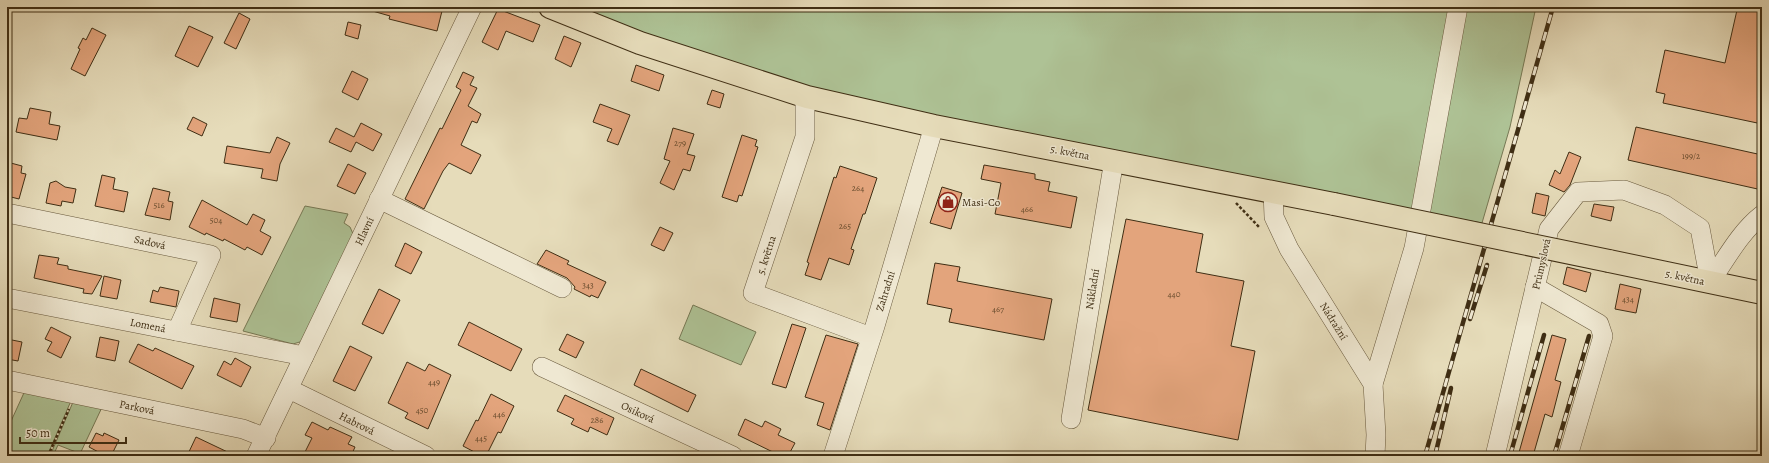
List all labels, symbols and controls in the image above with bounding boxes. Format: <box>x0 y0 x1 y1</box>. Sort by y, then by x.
house number: 279 <box>674 137 686 149</box>
street label: 5. května <box>1049 141 1092 164</box>
house number: 199/2 <box>1682 150 1701 162</box>
house number: 264 <box>852 182 864 194</box>
shop icon: Masi-Co <box>937 191 959 213</box>
place label: Masi-Co <box>962 195 1001 210</box>
house number: 516 <box>153 199 165 211</box>
house number: 466 <box>1021 203 1033 215</box>
house number: 504 <box>210 214 222 226</box>
street label: Hlavní <box>351 214 378 248</box>
house number: 265 <box>839 220 851 232</box>
street label: Sadová <box>133 232 168 253</box>
street label: 5. května <box>753 233 780 276</box>
street label: Průmyslová <box>1528 236 1555 291</box>
street label: 5. května <box>1664 266 1707 289</box>
street label: Nákladní <box>1082 268 1103 311</box>
street label: Zahradní <box>872 269 899 313</box>
house number: 343 <box>582 279 594 291</box>
house number: 440 <box>1168 288 1181 300</box>
house number: 434 <box>1622 293 1634 305</box>
street label: Nádražní <box>1316 299 1351 343</box>
house number: 467 <box>992 303 1004 315</box>
street label: Lomená <box>129 315 168 336</box>
house number: 449 <box>428 376 440 388</box>
street label: Parková <box>118 396 157 419</box>
street label: Osiková <box>619 398 658 427</box>
house number: 450 <box>416 404 429 416</box>
street label: Habrová <box>336 408 378 439</box>
house number: 446 <box>493 408 505 420</box>
house number: 286 <box>591 414 603 426</box>
scale bar <box>20 419 126 445</box>
text: 50 m <box>26 425 50 441</box>
house number: 445 <box>475 432 487 444</box>

